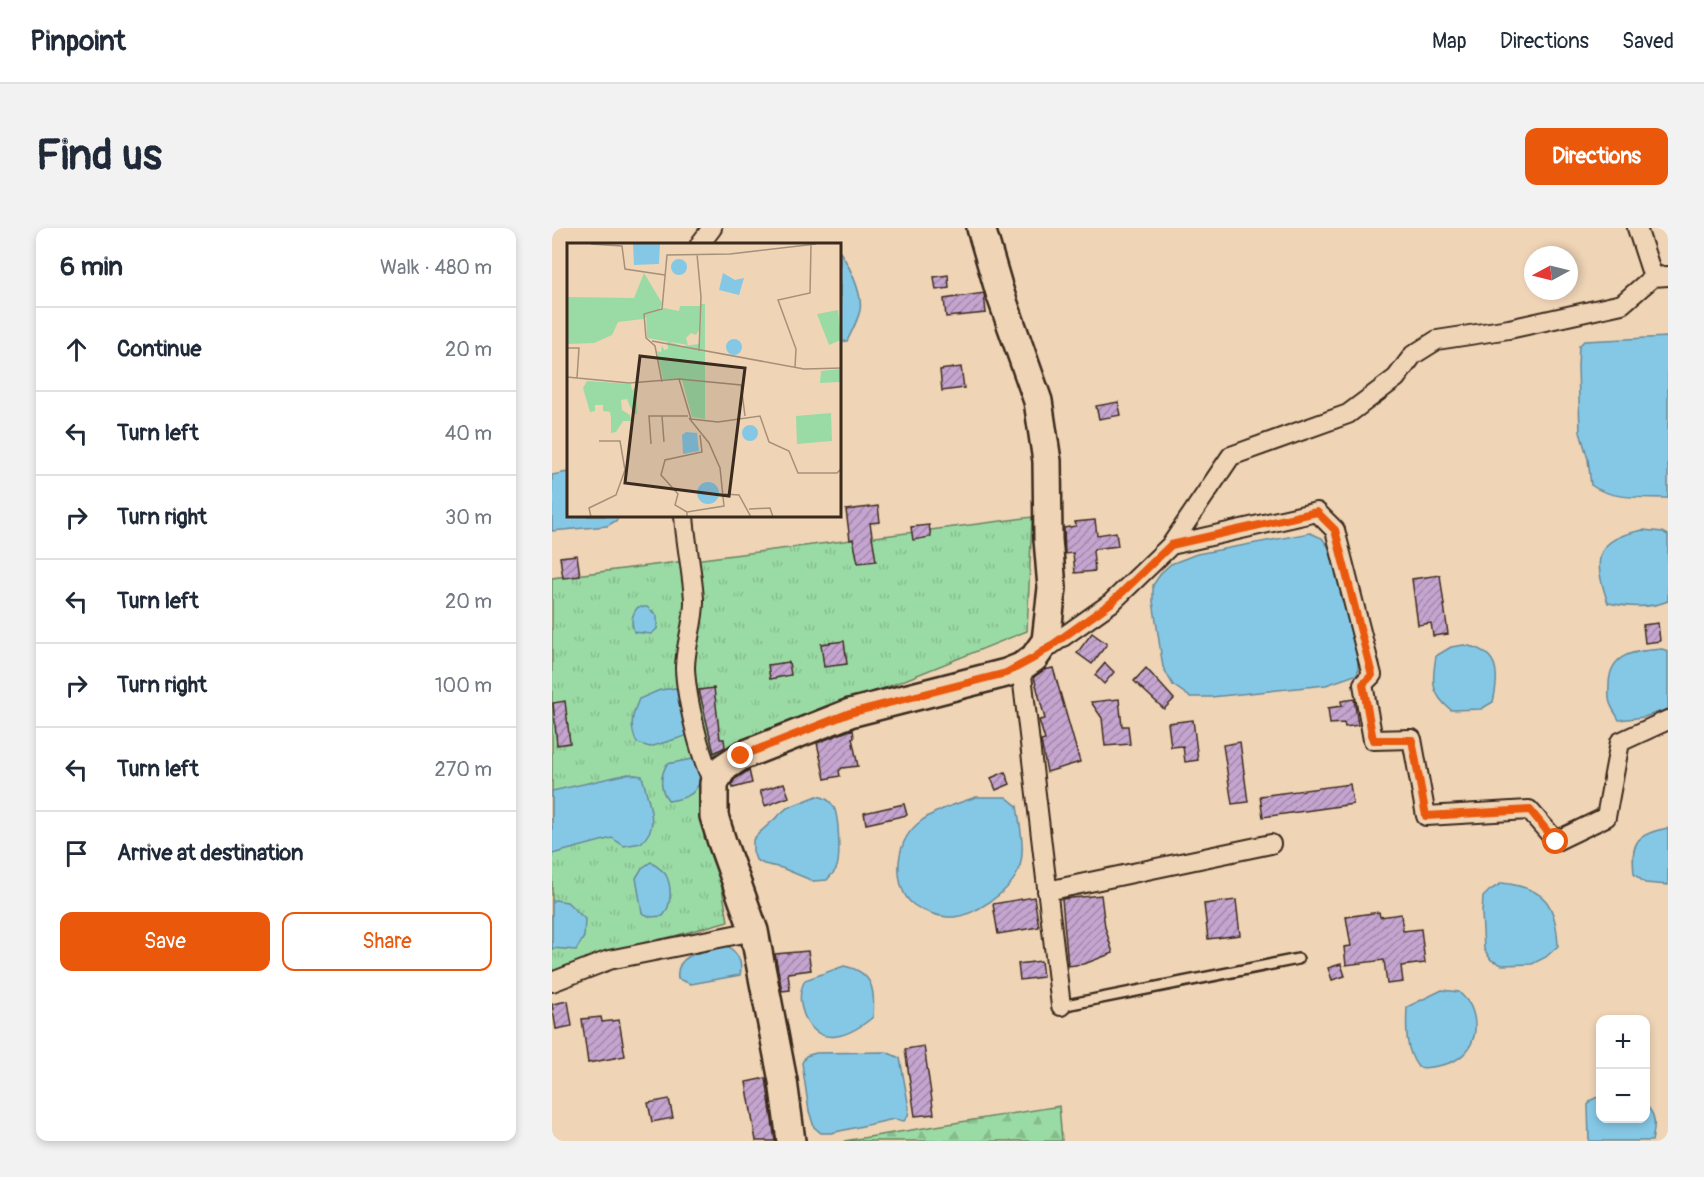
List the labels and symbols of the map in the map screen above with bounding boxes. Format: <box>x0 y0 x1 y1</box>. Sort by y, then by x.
inset map <box>567 243 842 518</box>
north arrow <box>1524 246 1578 300</box>
route end <box>727 742 753 768</box>
route start <box>1542 828 1568 854</box>

